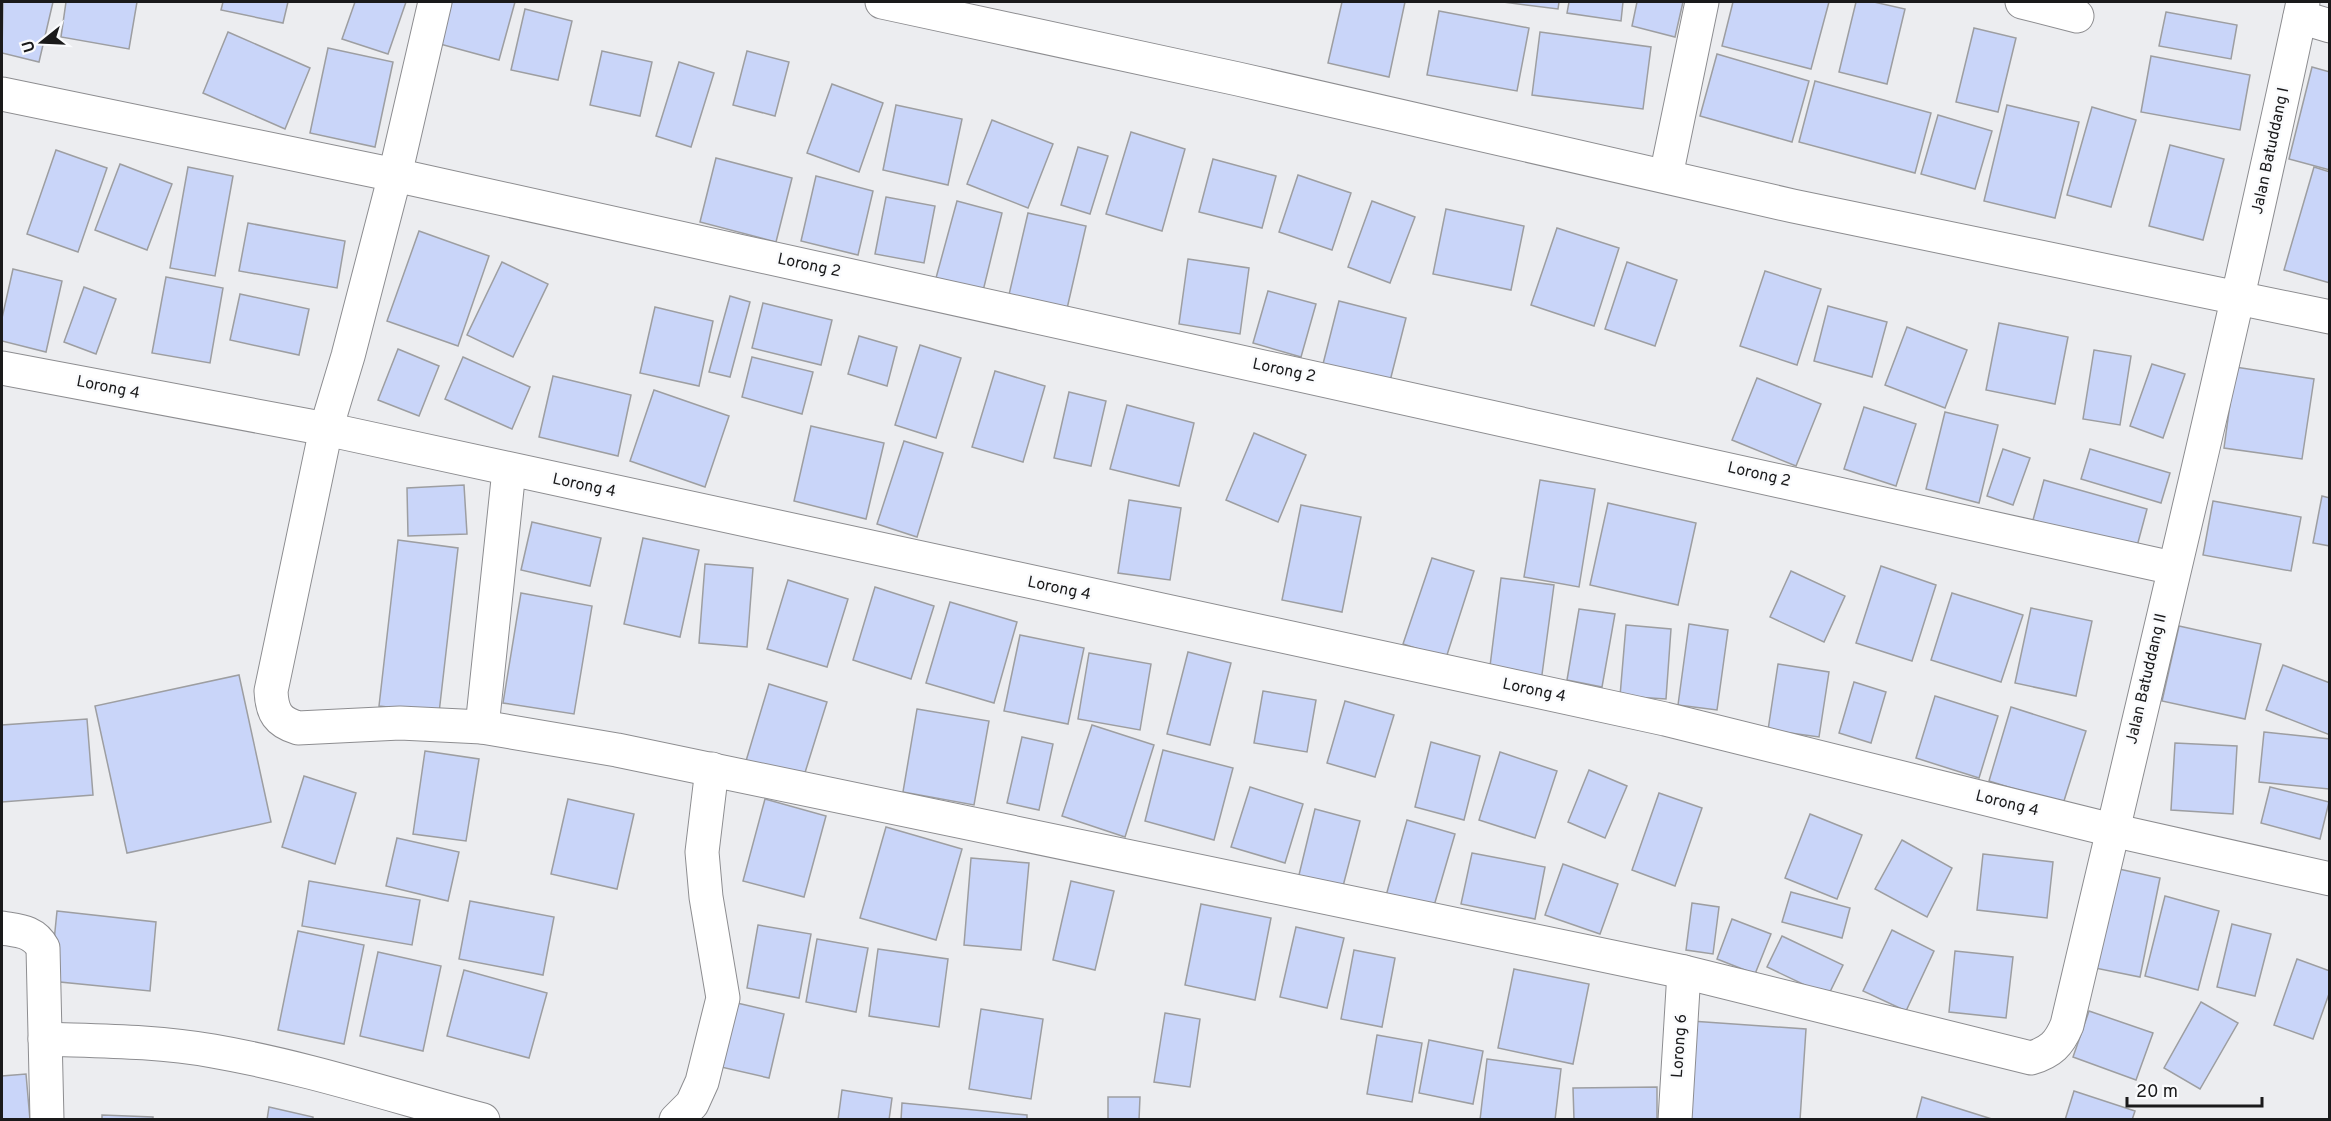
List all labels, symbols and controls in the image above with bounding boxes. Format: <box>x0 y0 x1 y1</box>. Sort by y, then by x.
north arrow <box>12 12 72 72</box>
text: U <box>18 38 41 55</box>
street label: Jalan Batuddang I <box>2248 86 2294 216</box>
street label: Lorong 2 <box>775 250 843 282</box>
street label: Lorong 2 <box>1250 355 1318 387</box>
street label: Lorong 4 <box>74 372 142 404</box>
street label: Lorong 2 <box>1725 458 1793 492</box>
street label: Lorong 4 <box>550 470 618 502</box>
street label: Lorong 4 <box>1025 573 1093 605</box>
street label: Jalan Batuddang II <box>2122 612 2172 746</box>
street label: Lorong 4 <box>1500 675 1568 707</box>
street label: Lorong 4 <box>1973 787 2041 822</box>
street label: Lorong 6 <box>1668 1013 1692 1079</box>
scale bar <box>2127 1070 2262 1108</box>
text: 20 m <box>2136 1081 2178 1104</box>

